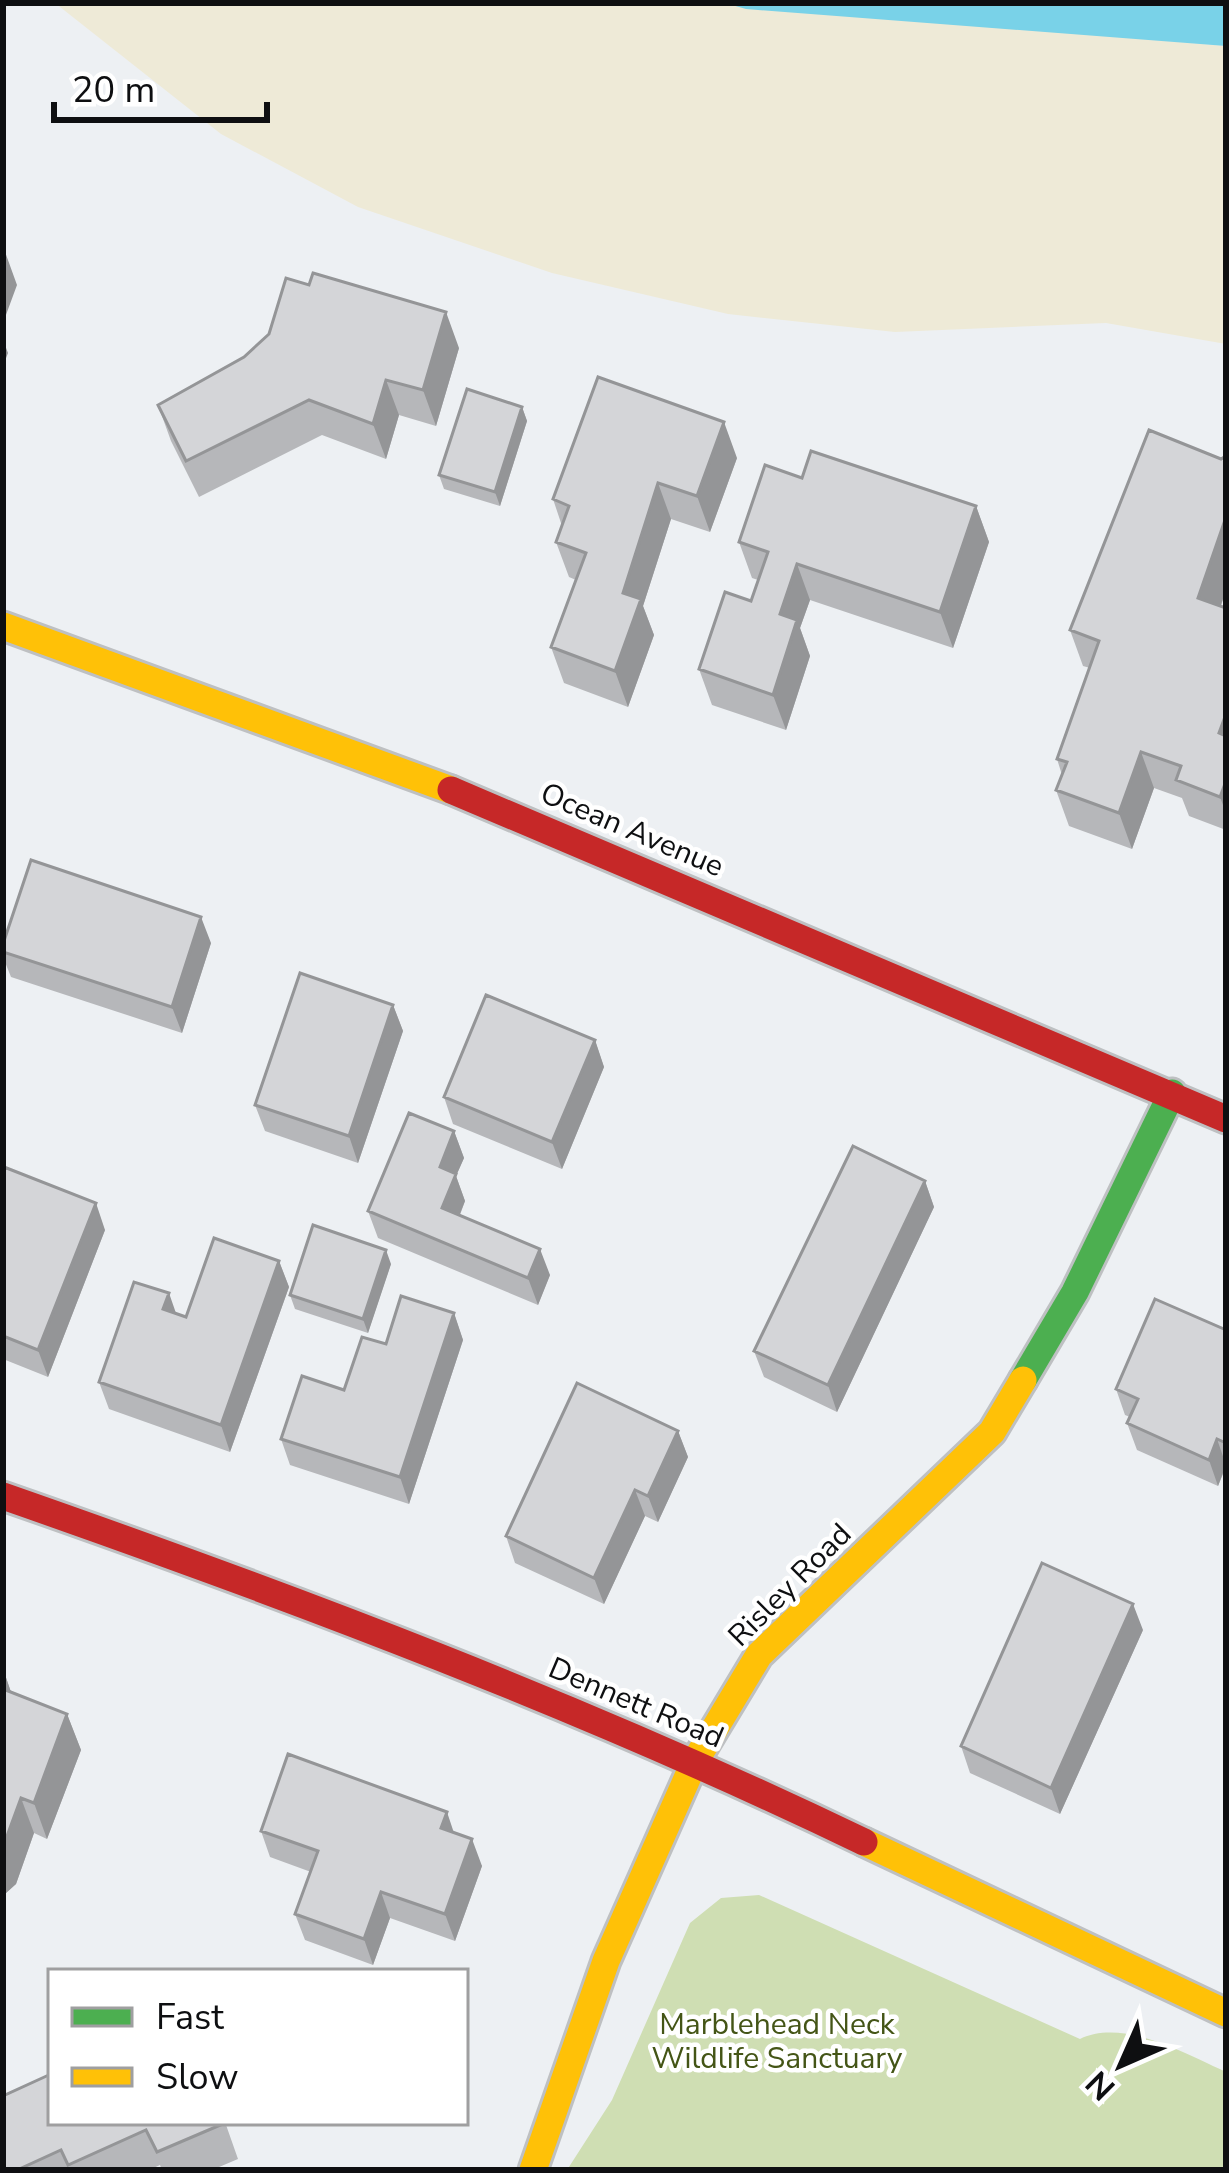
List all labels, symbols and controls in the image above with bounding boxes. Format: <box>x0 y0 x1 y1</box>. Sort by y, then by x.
scale bar <box>54 48 267 122</box>
text: 20 m <box>72 66 155 115</box>
street label: Ocean Avenue <box>534 773 730 887</box>
street label: Risley Road <box>719 1514 861 1656</box>
street label: Dennett Road <box>542 1648 730 1758</box>
legend <box>48 1969 468 2125</box>
text: Fast <box>156 1993 224 2042</box>
park label: Marblehead Neck Wildlife Sanctuary <box>652 2004 903 2079</box>
north arrow <box>1061 2005 1181 2125</box>
text: Slow <box>156 2053 239 2102</box>
text: N <box>1076 2061 1125 2110</box>

